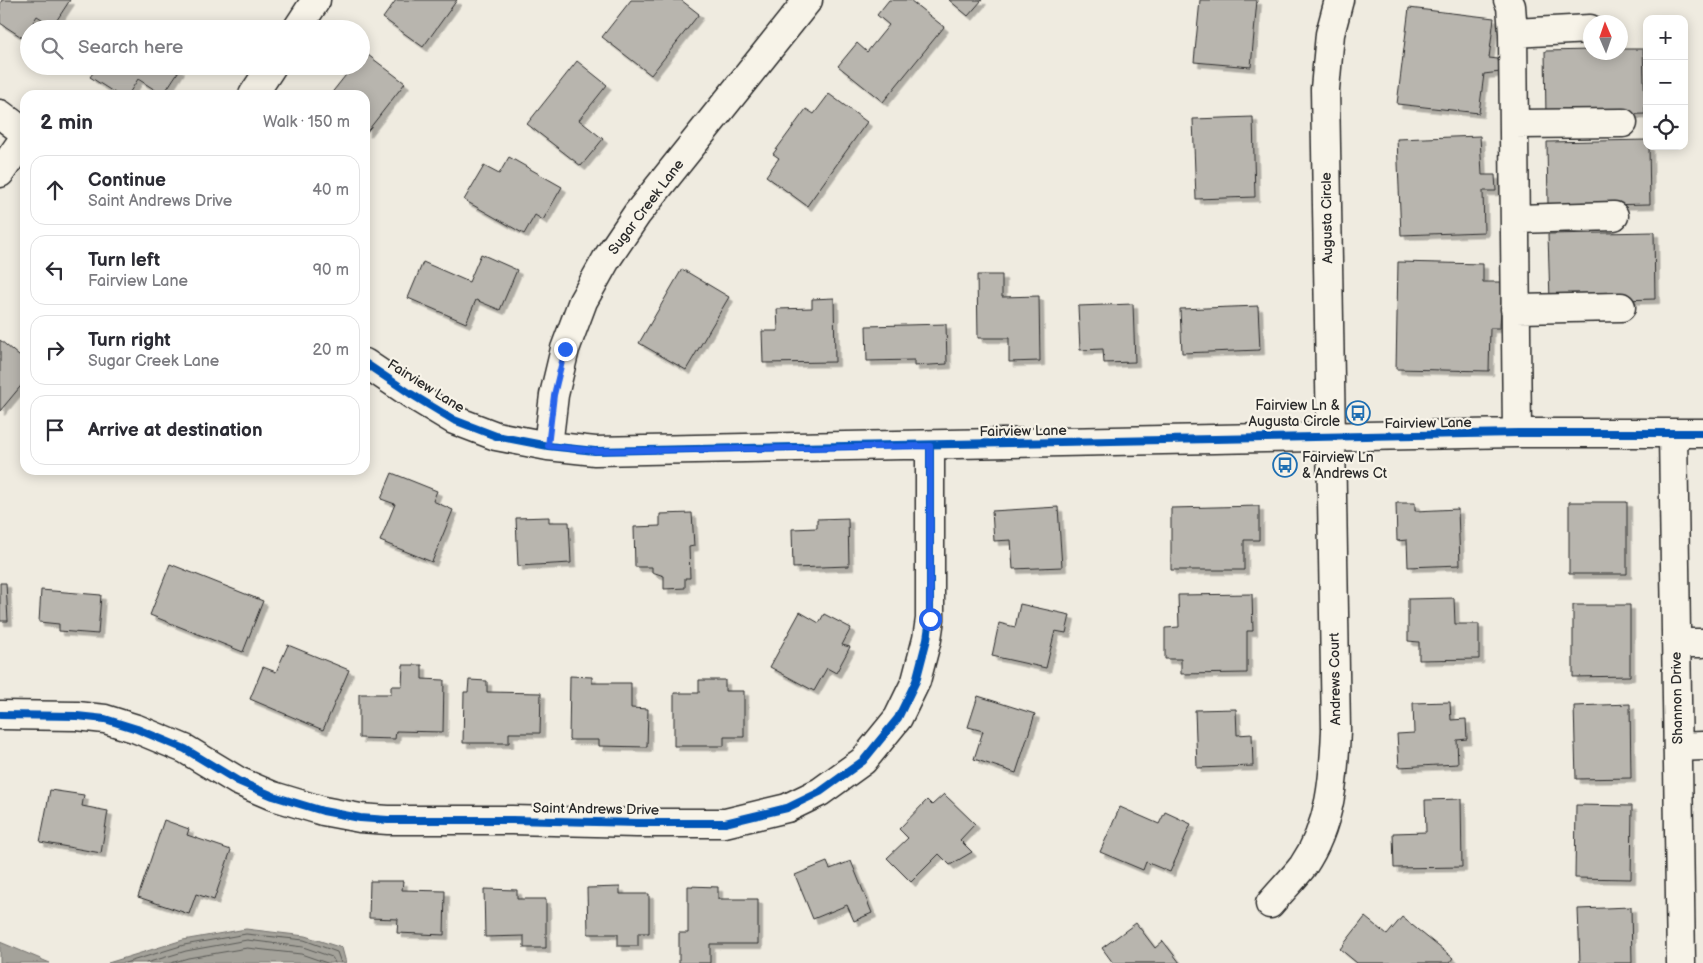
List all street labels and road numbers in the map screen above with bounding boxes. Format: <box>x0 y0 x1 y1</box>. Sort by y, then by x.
street label: Sugar Creek Lane <box>605 156 687 258</box>
street label: Augusta Circle <box>1318 172 1336 264</box>
street label: Fairview Lane <box>384 356 468 416</box>
street label: Fairview Lane <box>1384 414 1472 432</box>
street label: Fairview Lane <box>979 422 1067 440</box>
street label: Andrews Court <box>1326 632 1344 726</box>
street label: Shannon Drive <box>1668 652 1686 744</box>
street label: Saint Andrews Drive <box>533 799 659 819</box>

